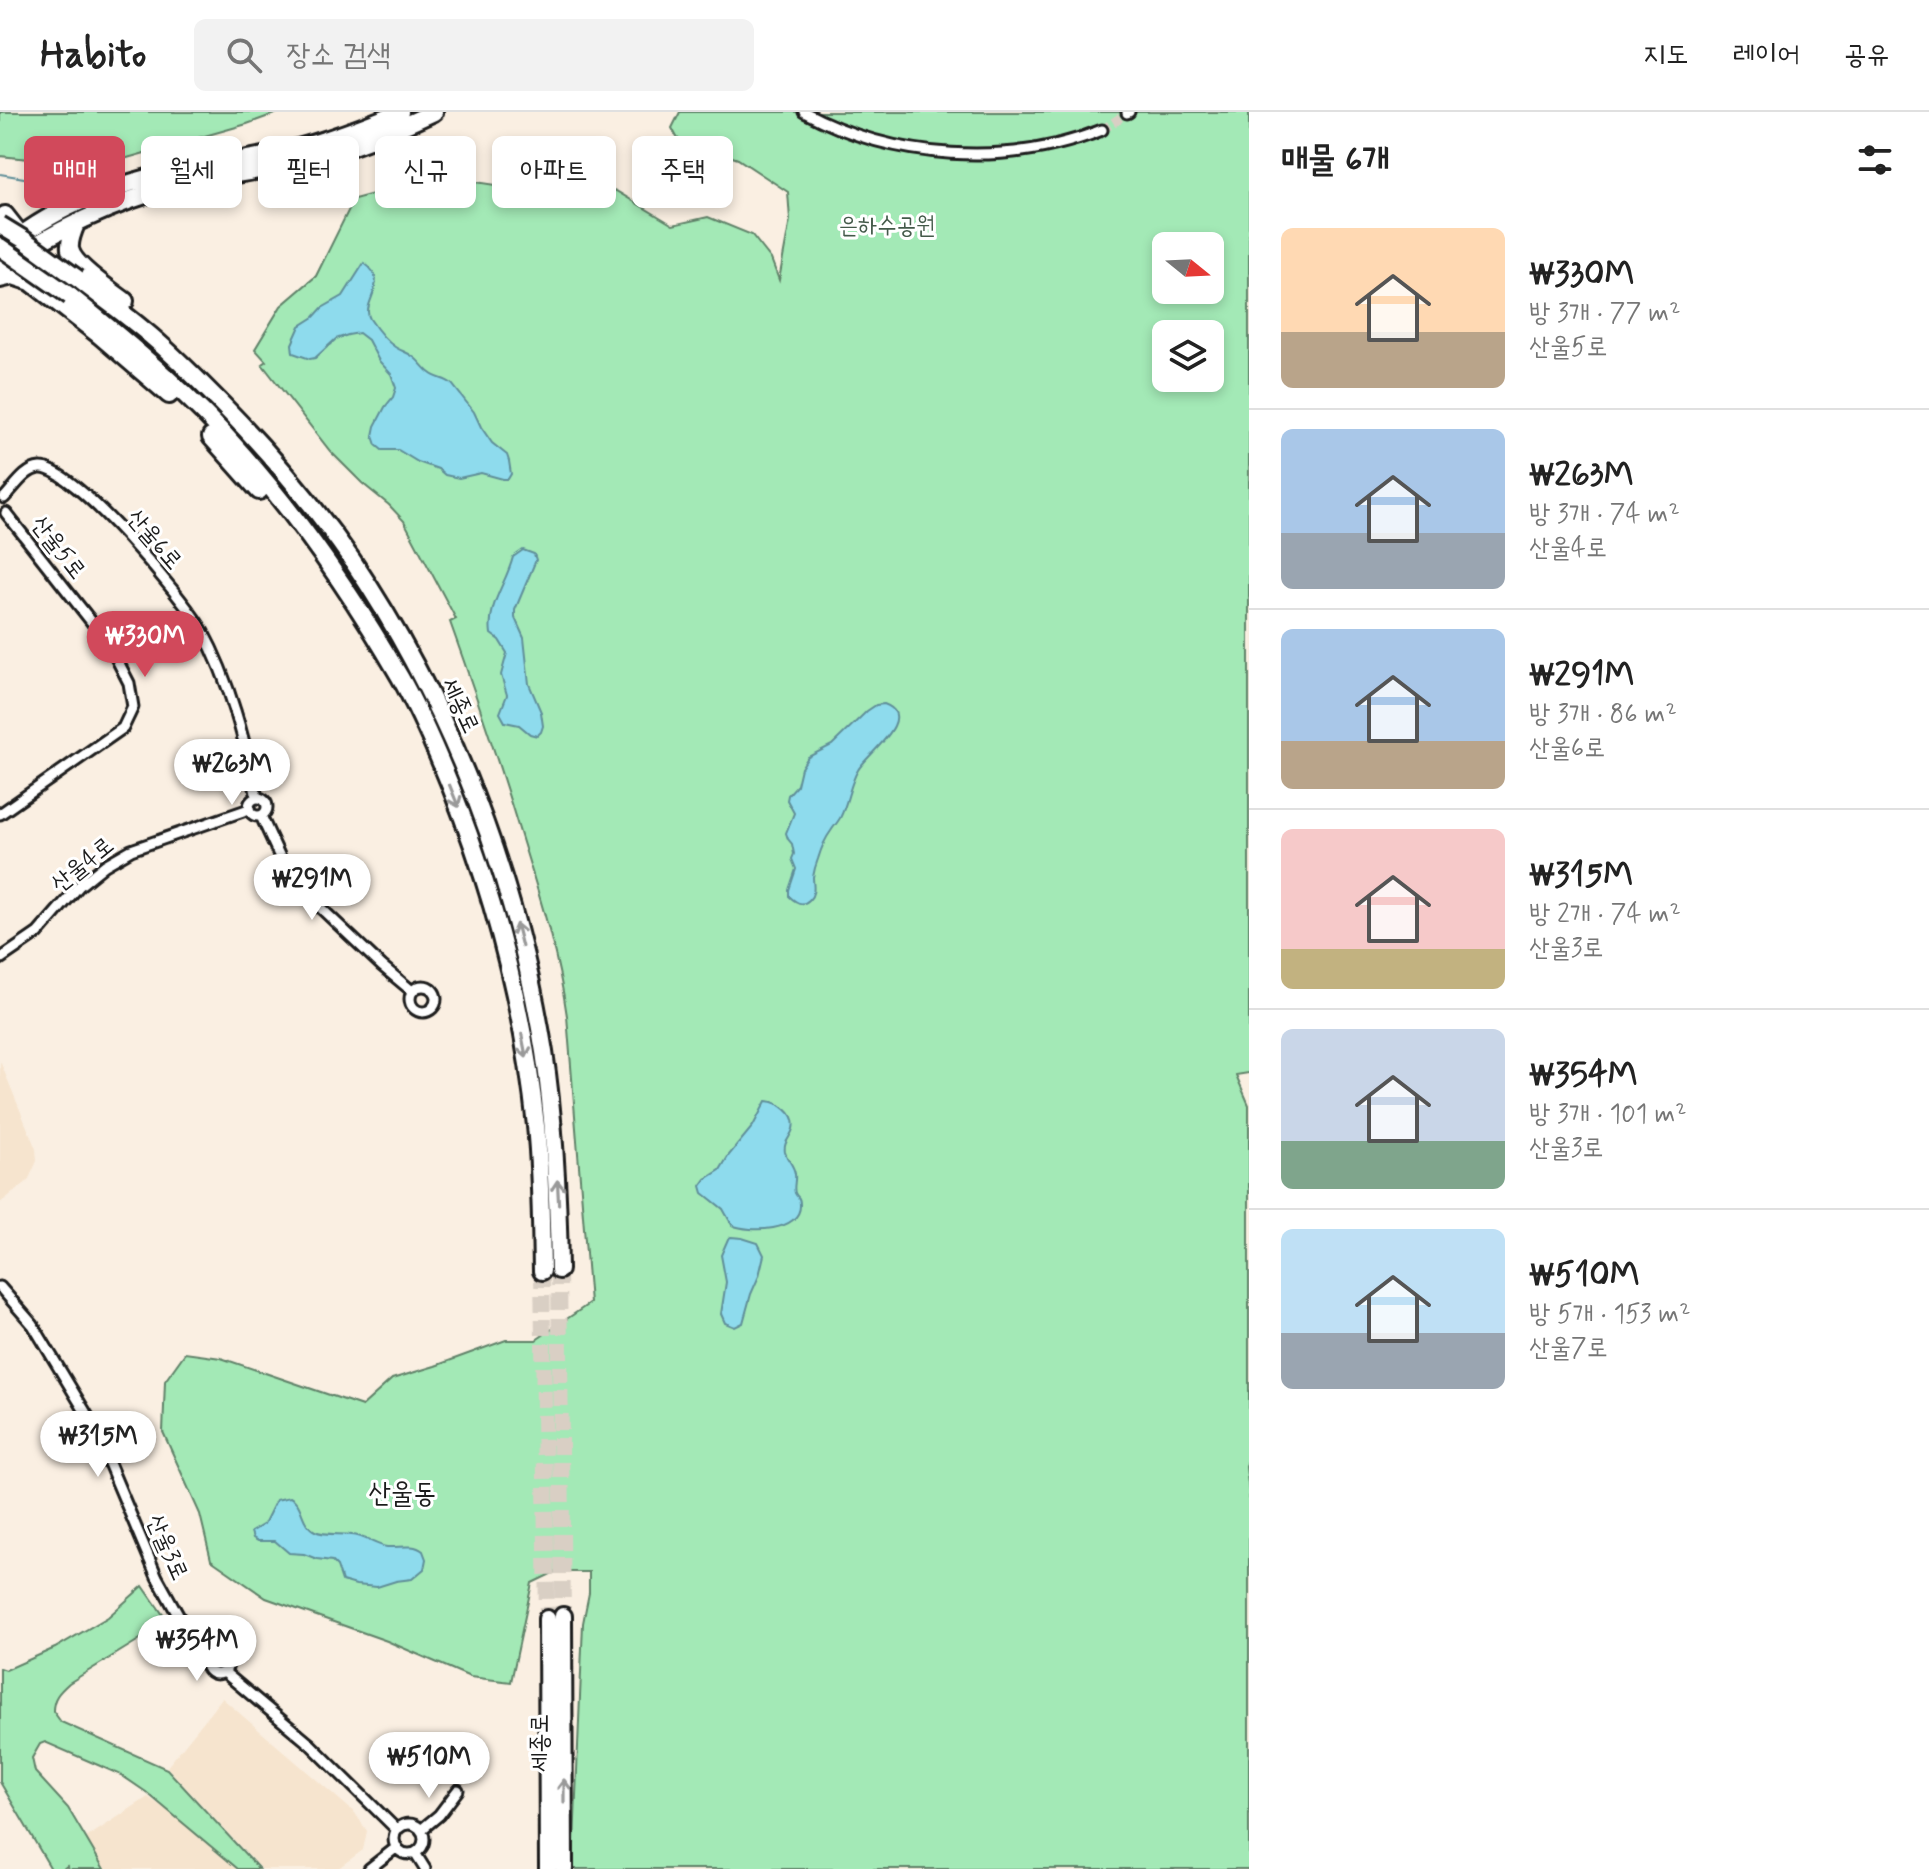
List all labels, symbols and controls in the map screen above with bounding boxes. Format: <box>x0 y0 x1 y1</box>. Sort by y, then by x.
search box <box>194 19 754 91</box>
text: Habito <box>40 31 146 80</box>
icon: search <box>222 33 266 77</box>
text: 장소 검색 <box>286 36 391 75</box>
text: 지도 <box>1643 37 1688 74</box>
text: 레이어 <box>1732 37 1800 74</box>
text: 공유 <box>1844 37 1889 74</box>
chip: 매매 <box>24 136 125 208</box>
chip: 월세 <box>141 136 242 208</box>
chip: 필터 <box>258 136 359 208</box>
chip: 신규 <box>375 136 476 208</box>
chip: 아파트 <box>492 136 616 208</box>
chip: 주택 <box>632 136 733 208</box>
text: 매물 6개 <box>1281 138 1390 183</box>
icon: filters <box>1853 138 1897 182</box>
park label: 은하수공원 <box>839 211 935 242</box>
north arrow <box>1152 232 1224 304</box>
map controls <box>1152 232 1224 392</box>
text: ₩330M <box>1529 252 1634 297</box>
icon: home <box>1345 260 1441 356</box>
text: 방 3개 · 77 m² <box>1529 297 1680 331</box>
button: layers <box>1152 320 1224 392</box>
text: 산울5로 <box>1529 331 1607 365</box>
text: ₩263M <box>1529 453 1633 498</box>
icon: home <box>1345 461 1441 557</box>
text: 방 3개 · 74 m² <box>1529 498 1680 532</box>
street label: 산울6로 <box>119 503 189 577</box>
street label: 산울5로 <box>23 510 92 586</box>
text: 산울4로 <box>1529 532 1607 566</box>
pin: ₩330M <box>89 611 201 679</box>
text: ₩330M <box>105 620 185 654</box>
text: ₩291M <box>1529 653 1634 698</box>
icon: home <box>1345 661 1441 757</box>
street label: 세종로 <box>433 673 486 738</box>
text: 방 3개 · 86 m² <box>1529 698 1677 732</box>
text: 산울6로 <box>1529 732 1605 766</box>
pin: ₩263M <box>176 739 288 807</box>
text: ₩263M <box>192 748 272 782</box>
one-way arrow <box>448 783 462 808</box>
street label: 산울4로 <box>45 830 121 900</box>
text: ₩315M <box>1529 853 1633 898</box>
pin: ₩291M <box>256 854 368 922</box>
icon: home <box>1345 861 1441 957</box>
text: ₩291M <box>272 863 352 897</box>
text: 방 2개 · 74 m² <box>1529 898 1681 932</box>
one-way arrow <box>510 923 525 948</box>
text: 산울3로 <box>1529 932 1604 966</box>
one-way arrow <box>518 1032 533 1058</box>
text: ₩354M <box>1529 1053 1638 1098</box>
icon: home <box>1345 1061 1441 1157</box>
text: 방 3개 · 101 m² <box>1529 1098 1687 1132</box>
text: 산울3로 <box>1529 1132 1604 1166</box>
one-way arrow <box>550 1179 565 1206</box>
text: ₩510M <box>1529 1253 1640 1298</box>
icon: home <box>1345 1261 1441 1357</box>
text: 방 5개 · 153 m² <box>1529 1298 1691 1332</box>
text: 산울7로 <box>1529 1332 1608 1366</box>
pin: ₩315M <box>42 1411 154 1479</box>
text: ₩315M <box>58 1420 138 1454</box>
district label: 산울동 <box>368 1476 436 1513</box>
street label: 산울3로 <box>138 1510 195 1585</box>
pin: ₩354M <box>141 1615 253 1683</box>
text: ₩354M <box>155 1624 239 1658</box>
street label: 세종로 <box>525 1714 556 1772</box>
pin: ₩510M <box>373 1732 485 1800</box>
text: ₩510M <box>387 1741 471 1775</box>
one-way arrow <box>556 1778 572 1805</box>

